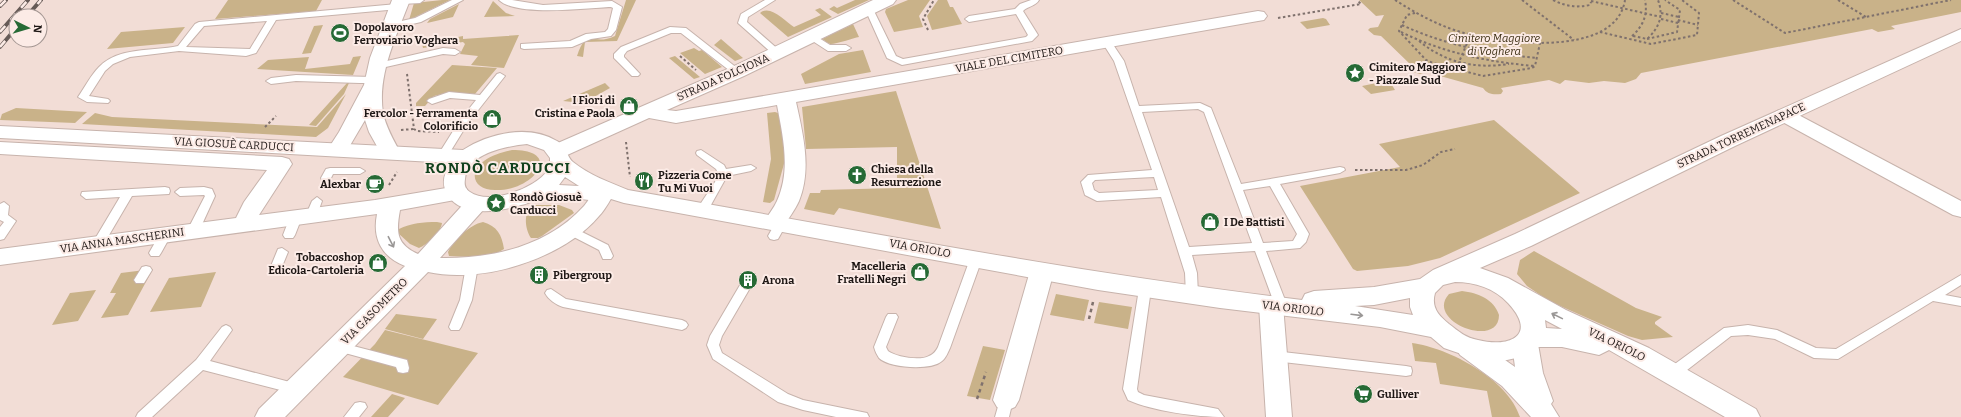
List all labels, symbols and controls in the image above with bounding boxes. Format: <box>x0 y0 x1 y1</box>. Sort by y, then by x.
north arrow <box>8 8 48 48</box>
place label: Dopolavoro Ferroviario Voghera <box>354 21 459 47</box>
sports icon: Dopolavoro Ferroviario Voghera <box>329 22 351 44</box>
text: N <box>31 24 44 34</box>
park label: Cimitero Maggiore di Voghera <box>1448 32 1540 58</box>
street label: VIALE DEL CIMITERO <box>954 44 1064 75</box>
street label: STRADA FOLCIONA <box>675 51 772 104</box>
place label: Cimitero Maggiore - Piazzale Sud <box>1369 61 1466 87</box>
place icon: Cimitero Maggiore - Piazzale Sud <box>1344 62 1366 84</box>
place label: I Fiori di Cristina e Paola <box>535 94 616 120</box>
shop icon: I Fiori di Cristina e Paola <box>618 95 640 117</box>
street label: STRADA TORREMENAPACE <box>1675 100 1808 171</box>
place label: Fercolor - Ferramenta Colorificio <box>364 107 479 133</box>
shop icon: Fercolor - Ferramenta Colorificio <box>481 108 503 130</box>
street label: VIA GIOSUÈ CARDUCCI <box>174 134 294 154</box>
district label: RONDÒ CARDUCCI <box>425 159 571 177</box>
place label: Chiesa della Resurrezione <box>871 163 941 189</box>
church icon: Chiesa della Resurrezione <box>846 164 868 186</box>
place label: Pizzeria Come Tu Mi Vuoi <box>658 169 732 195</box>
restaurant icon: Pizzeria Come Tu Mi Vuoi <box>633 170 655 192</box>
cafe icon: Alexbar <box>364 173 386 195</box>
place label: Alexbar <box>320 178 362 191</box>
place label: Rondò Giosuè Carducci <box>510 191 582 217</box>
place icon: Rondò Giosuè Carducci <box>485 192 507 214</box>
shop icon: I De Battisti <box>1199 211 1221 233</box>
place label: I De Battisti <box>1224 216 1285 229</box>
street label: VIA ANNA MASCHERINI <box>59 225 185 256</box>
one-way arrow <box>388 236 395 248</box>
street label: VIA ORIOLO <box>888 237 952 260</box>
place label: Tobaccoshop Edicola-Cartoleria <box>268 251 365 277</box>
shop icon: Tobaccoshop Edicola-Cartoleria <box>367 252 389 274</box>
place label: Macelleria Fratelli Negri <box>837 260 907 286</box>
shop icon: Macelleria Fratelli Negri <box>909 261 931 283</box>
building icon: Pibergroup <box>528 264 550 286</box>
place label: Pibergroup <box>553 269 612 282</box>
building icon: Arona <box>737 269 759 291</box>
place label: Arona <box>762 274 795 287</box>
street label: VIA GASOMETRO <box>338 275 410 347</box>
street label: VIA ORIOLO <box>1261 298 1325 319</box>
one-way arrow <box>1350 311 1363 319</box>
one-way arrow <box>1551 312 1563 319</box>
street label: VIA ORIOLO <box>1586 325 1648 364</box>
supermarket icon: Gulliver <box>1352 383 1374 405</box>
place label: Gulliver <box>1377 388 1420 401</box>

